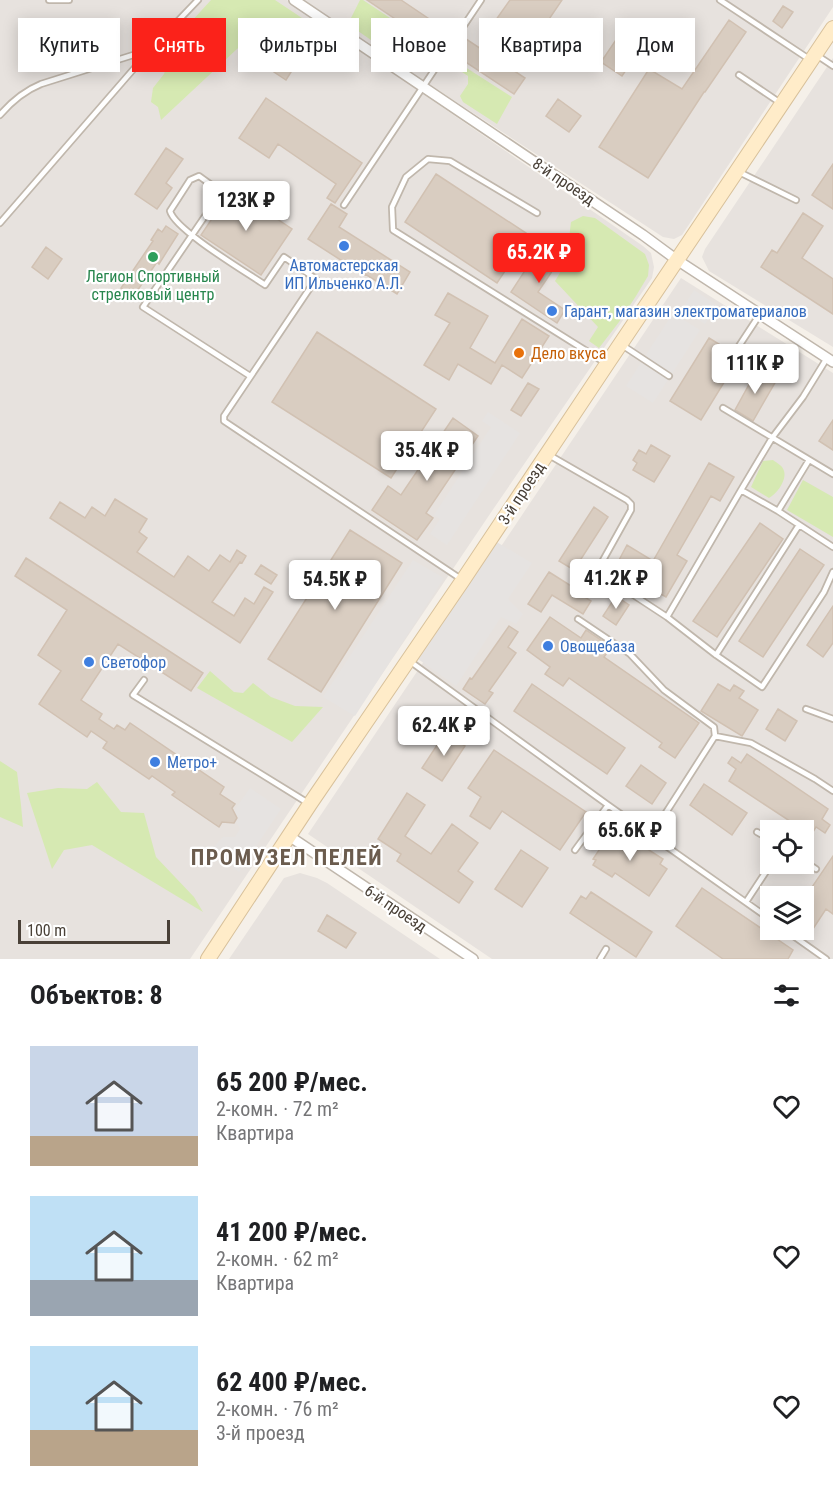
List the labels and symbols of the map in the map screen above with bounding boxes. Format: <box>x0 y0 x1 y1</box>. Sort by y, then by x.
street label: 8-й проезд <box>529 154 599 209</box>
pin: 123K ₽ <box>197 181 295 232</box>
pin: 65.2K ₽ <box>484 233 594 284</box>
marker: Автомастерская ИП Ильченко А.Л. <box>337 239 351 253</box>
marker: Легион Спортивный стрелковый центр <box>146 250 160 264</box>
place label: Автомастерская ИП Ильченко А.Л. <box>284 256 404 293</box>
place label: Легион Спортивный стрелковый центр <box>86 267 220 304</box>
place label: Гарант, магазин электроматериалов <box>564 302 807 321</box>
marker: Гарант, магазин электроматериалов <box>545 304 559 318</box>
place label: Дело вкуса <box>531 344 606 363</box>
pin: 111K ₽ <box>706 344 804 395</box>
marker: Дело вкуса <box>512 346 526 360</box>
pin: 35.4K ₽ <box>372 431 482 482</box>
street label: 3-й проезд <box>494 458 549 528</box>
pin: 41.2K ₽ <box>561 559 671 610</box>
pin: 54.5K ₽ <box>280 560 390 611</box>
place label: Овощебаза <box>560 637 635 656</box>
marker: Овощебаза <box>541 639 555 653</box>
place label: Светофор <box>101 653 166 672</box>
marker: Светофор <box>82 655 96 669</box>
pin: 62.4K ₽ <box>389 706 499 757</box>
place label: Метро+ <box>167 753 217 772</box>
marker: Метро+ <box>148 755 162 769</box>
pin: 65.6K ₽ <box>575 811 685 862</box>
district label: ПРОМУЗЕЛ ПЕЛЕЙ <box>191 845 383 870</box>
street label: 6-й проезд <box>361 881 431 936</box>
scale bar <box>18 917 170 944</box>

